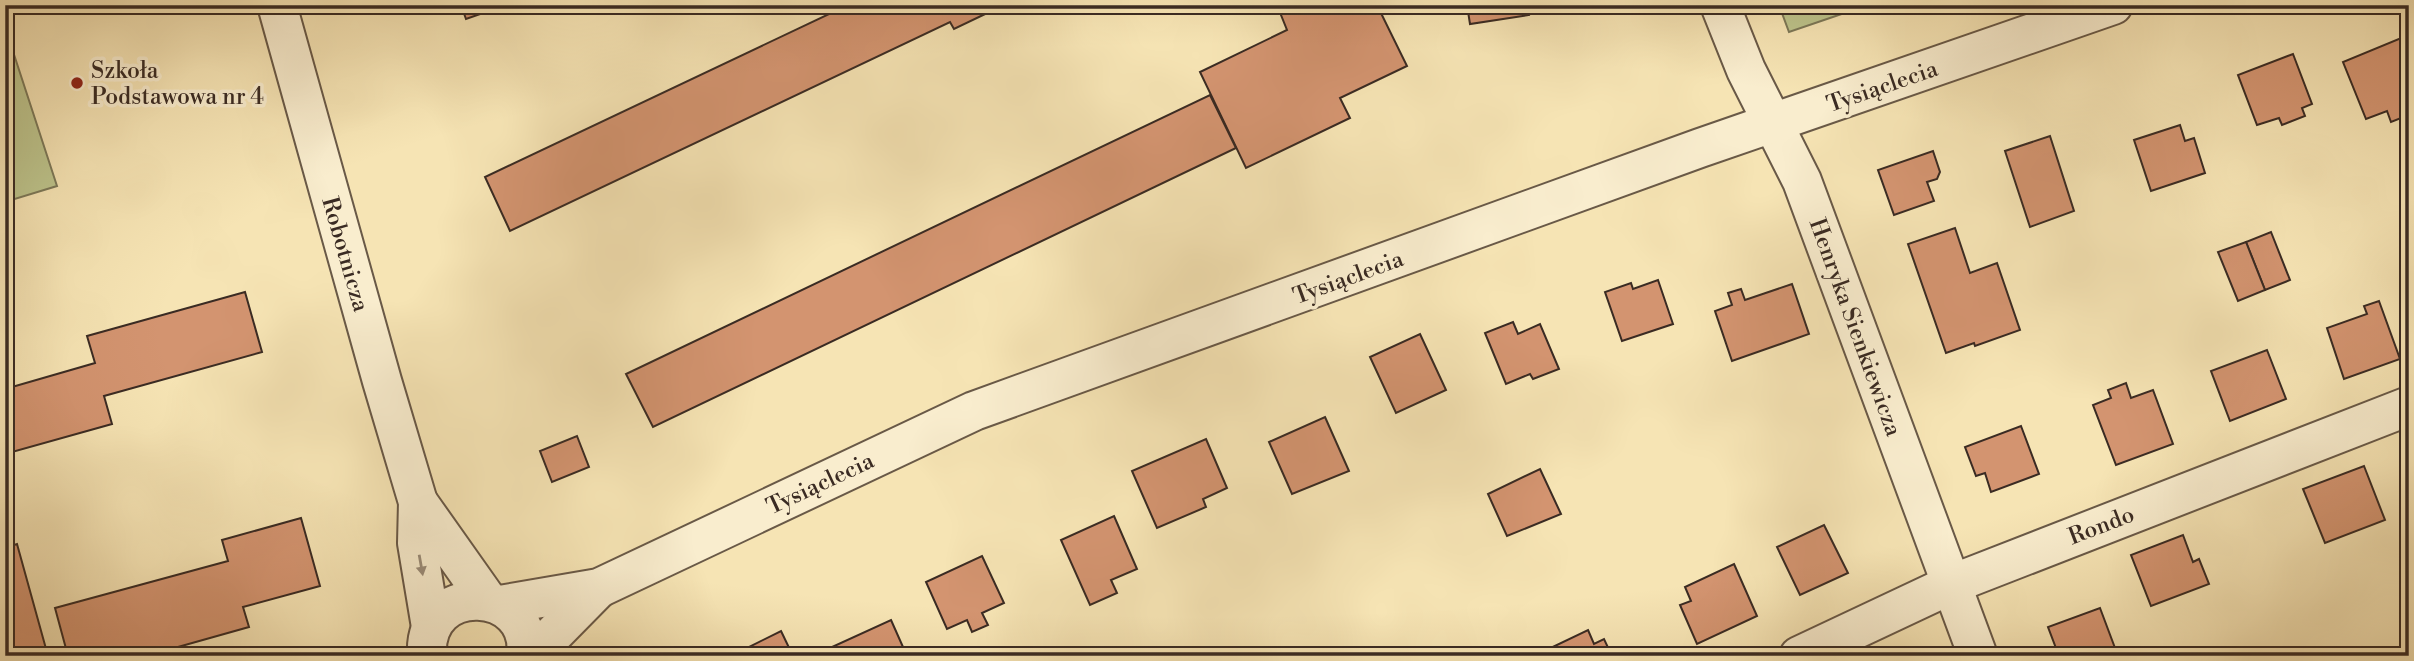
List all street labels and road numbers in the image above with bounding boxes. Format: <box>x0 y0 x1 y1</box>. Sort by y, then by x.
street label: Tysiąclecia <box>1823 55 1942 119</box>
street label: Robotnicza <box>315 194 375 315</box>
street label: Henryka Sienkiewicza <box>1803 215 1908 440</box>
street label: Tysiąclecia <box>1289 245 1408 311</box>
street label: Tysiąclecia <box>762 447 879 521</box>
street label: Rondo <box>2064 501 2138 551</box>

